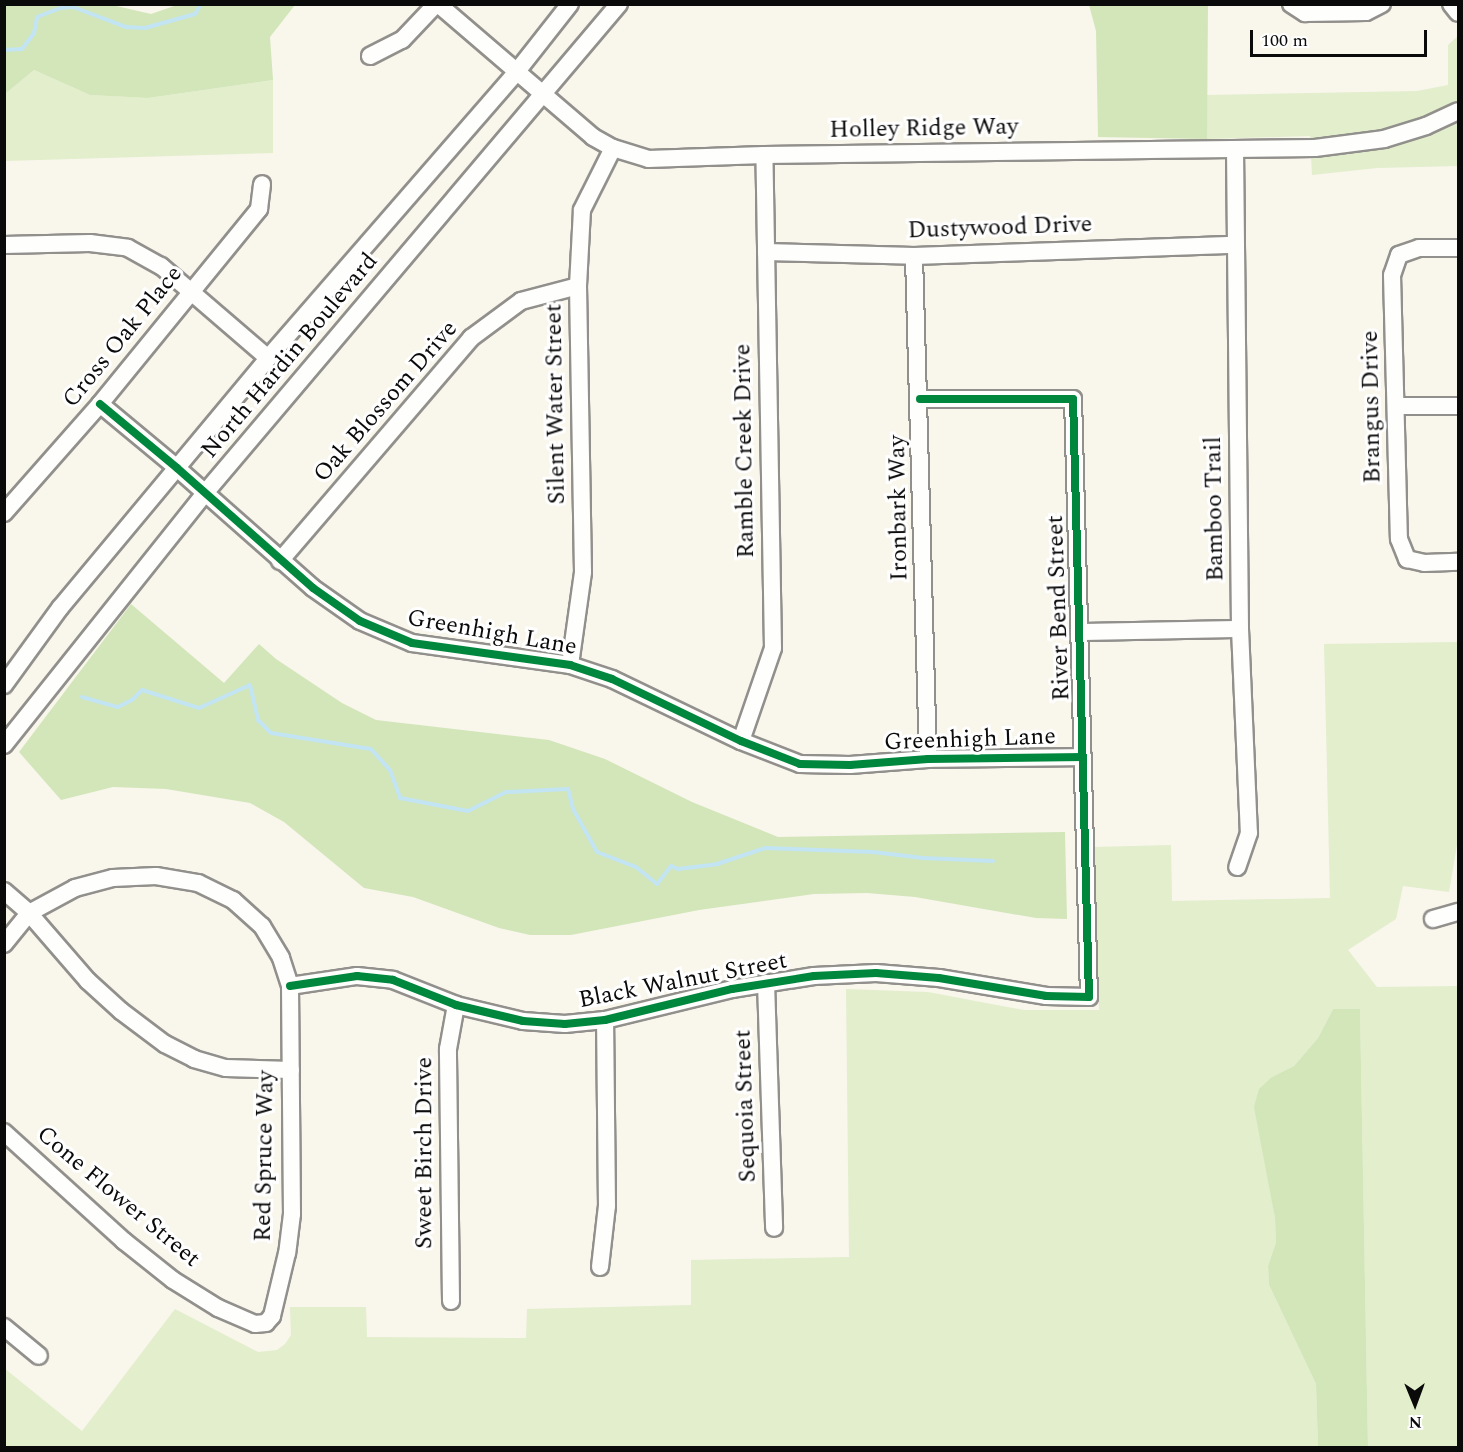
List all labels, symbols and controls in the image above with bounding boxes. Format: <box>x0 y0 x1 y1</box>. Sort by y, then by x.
scale bar <box>1253 18 1430 56</box>
text: 100 m <box>1261 27 1308 54</box>
street label: Holley Ridge Way <box>829 113 1019 145</box>
street label: Dustywood Drive <box>907 210 1093 246</box>
street label: North Hardin Boulevard <box>196 248 384 464</box>
street label: Cross Oak Place <box>57 260 189 414</box>
street label: Silent Water Street <box>540 303 572 505</box>
street label: Oak Blossom Drive <box>308 315 464 489</box>
street label: Brangus Drive <box>1356 330 1388 484</box>
street label: Ramble Creek Drive <box>729 343 761 559</box>
street label: Ironbark Way <box>883 435 915 581</box>
street label: Bamboo Trail <box>1199 436 1231 582</box>
street label: River Bend Street <box>1041 515 1077 701</box>
street label: Greenhigh Lane <box>405 604 579 662</box>
street label: Greenhigh Lane <box>884 723 1056 757</box>
street label: Black Walnut Street <box>576 947 790 1015</box>
street label: Sequoia Street <box>729 1029 763 1183</box>
street label: Sweet Birch Drive <box>411 1057 439 1249</box>
street label: Red Spruce Way <box>249 1070 281 1242</box>
street label: Cone Flower Street <box>30 1120 206 1274</box>
north arrow <box>1385 1374 1445 1434</box>
text: N <box>1409 1410 1422 1434</box>

